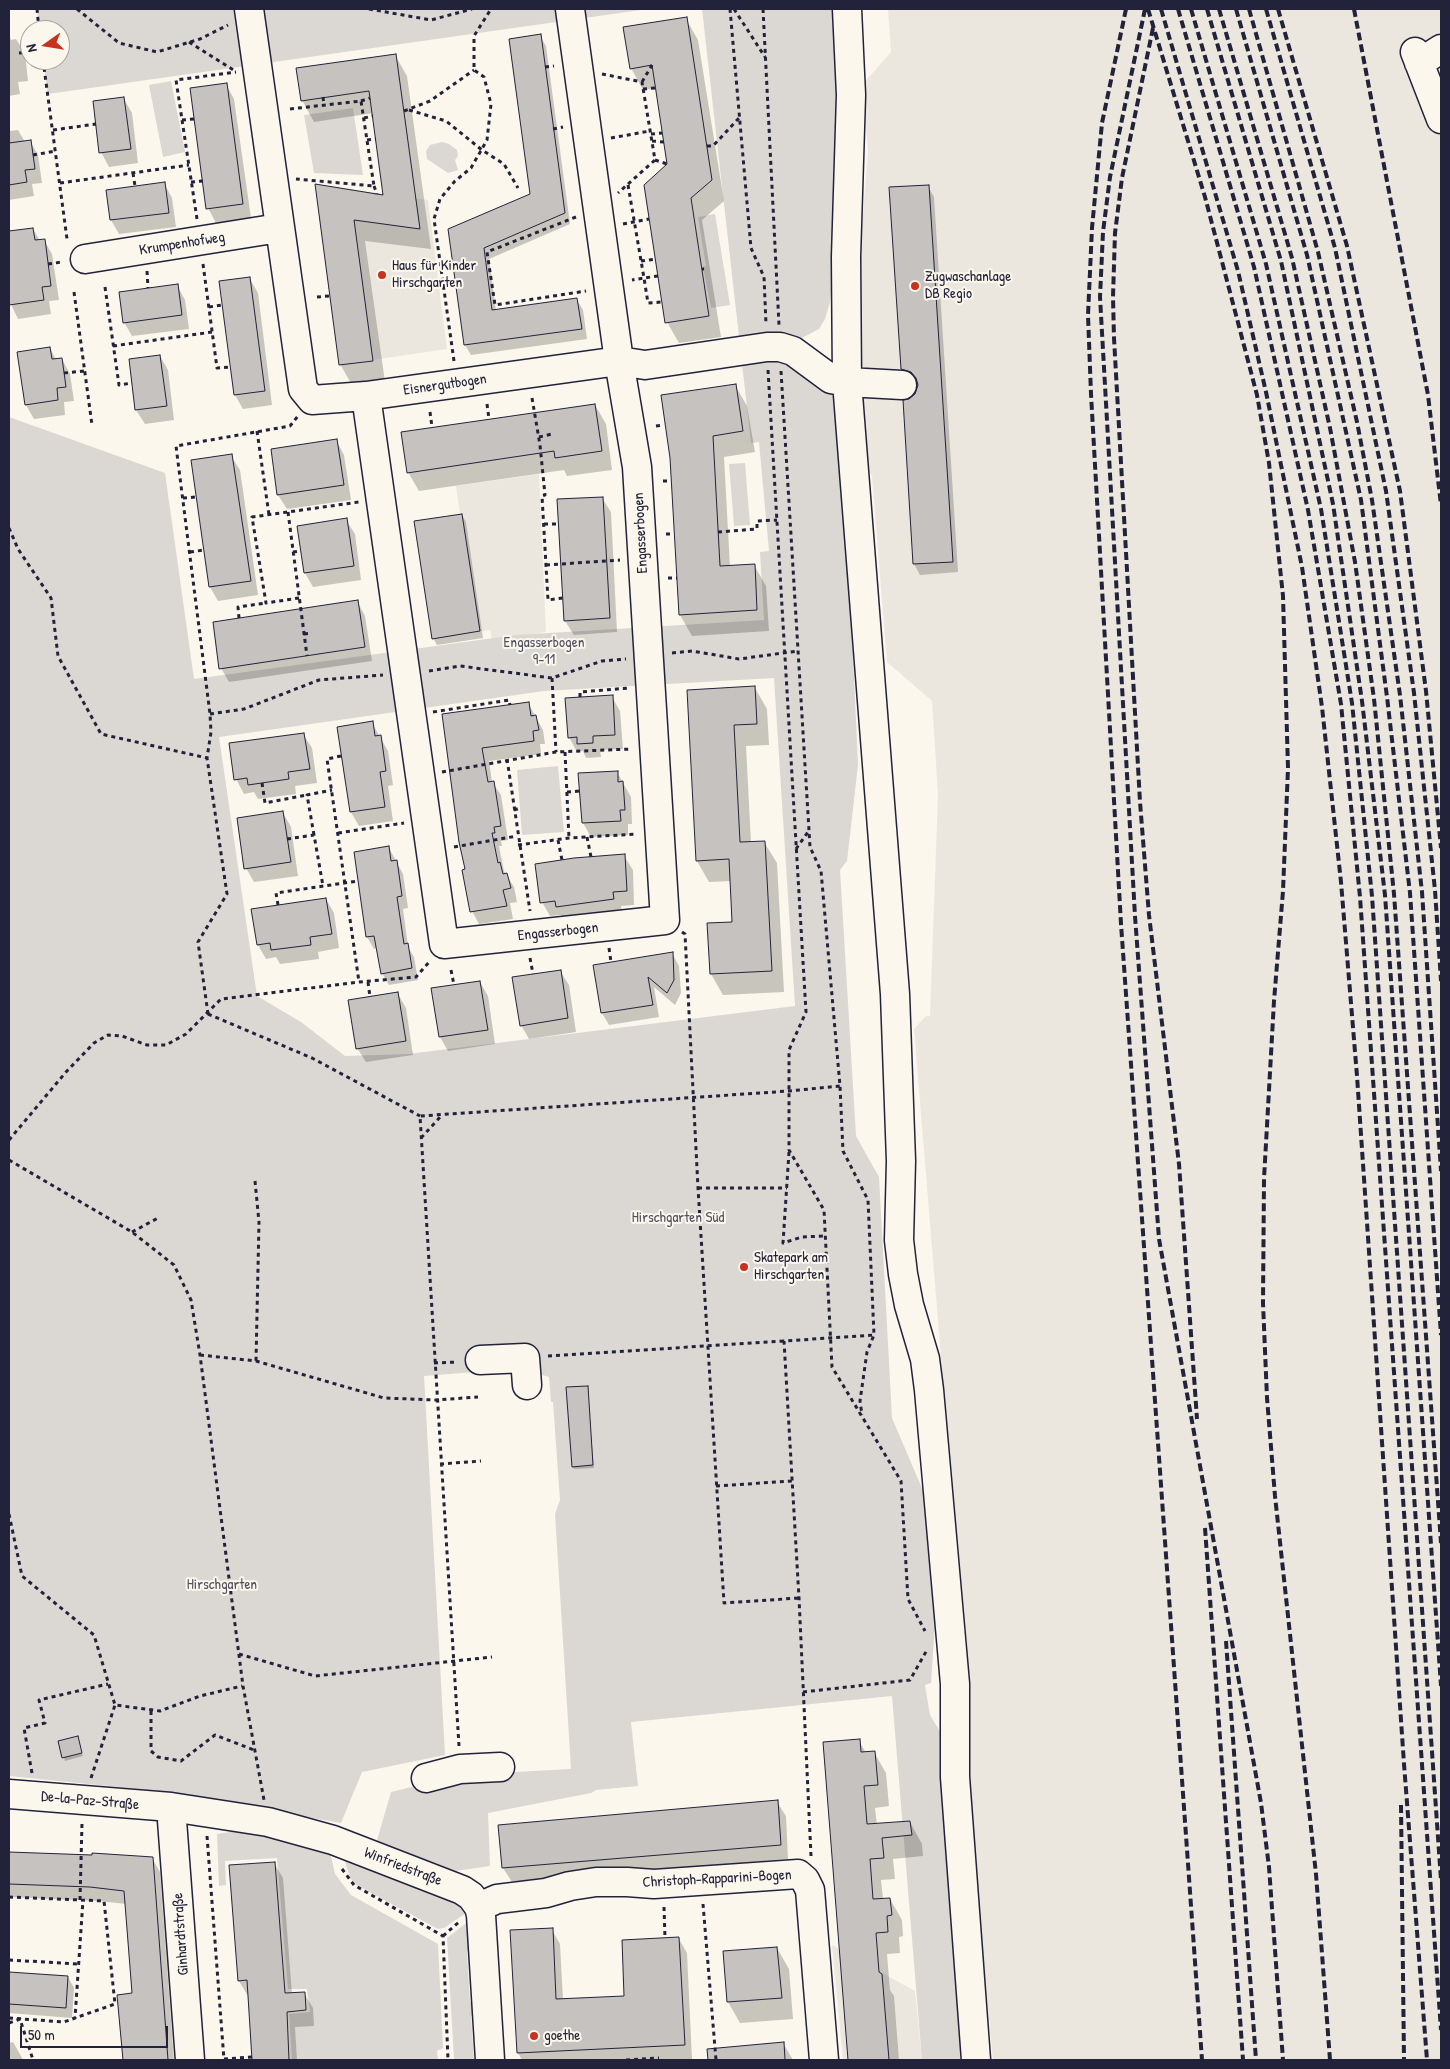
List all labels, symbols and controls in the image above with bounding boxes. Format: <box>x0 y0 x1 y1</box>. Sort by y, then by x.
north arrow <box>20 20 70 70</box>
text: N <box>21 43 41 54</box>
street label: Krumpenhofweg <box>138 228 226 260</box>
place label: Haus für Kinder Hirschgarten <box>392 257 476 292</box>
place label: Zugwaschanlage DB Regio <box>925 268 1011 303</box>
marker: Haus für Kinder Hirschgarten <box>376 269 388 281</box>
marker: Zugwaschanlage DB Regio <box>909 280 921 292</box>
street label: Eisnergutbogen <box>402 370 488 400</box>
street label: Engasserbogen <box>630 492 652 574</box>
park label: Engasserbogen 9-11 <box>504 634 584 669</box>
street label: Engasserbogen <box>517 919 599 945</box>
park label: Hirschgarten Süd <box>632 1209 724 1227</box>
place label: Skatepark am Hirschgarten <box>754 1249 828 1284</box>
marker: Skatepark am Hirschgarten <box>738 1261 750 1273</box>
park label: Hirschgarten <box>187 1576 257 1594</box>
street label: De-la-Paz-Straße <box>40 1788 140 1814</box>
street label: Winfriedstraße <box>361 1844 445 1890</box>
street label: Christoph-Rapparini-Bogen <box>642 1866 792 1892</box>
street label: Ginhardtstraße <box>169 1892 193 1976</box>
scale bar <box>22 2016 170 2048</box>
text: 50 m <box>28 2024 55 2045</box>
place label: goethe <box>544 2027 580 2045</box>
marker: goethe <box>528 2030 540 2042</box>

